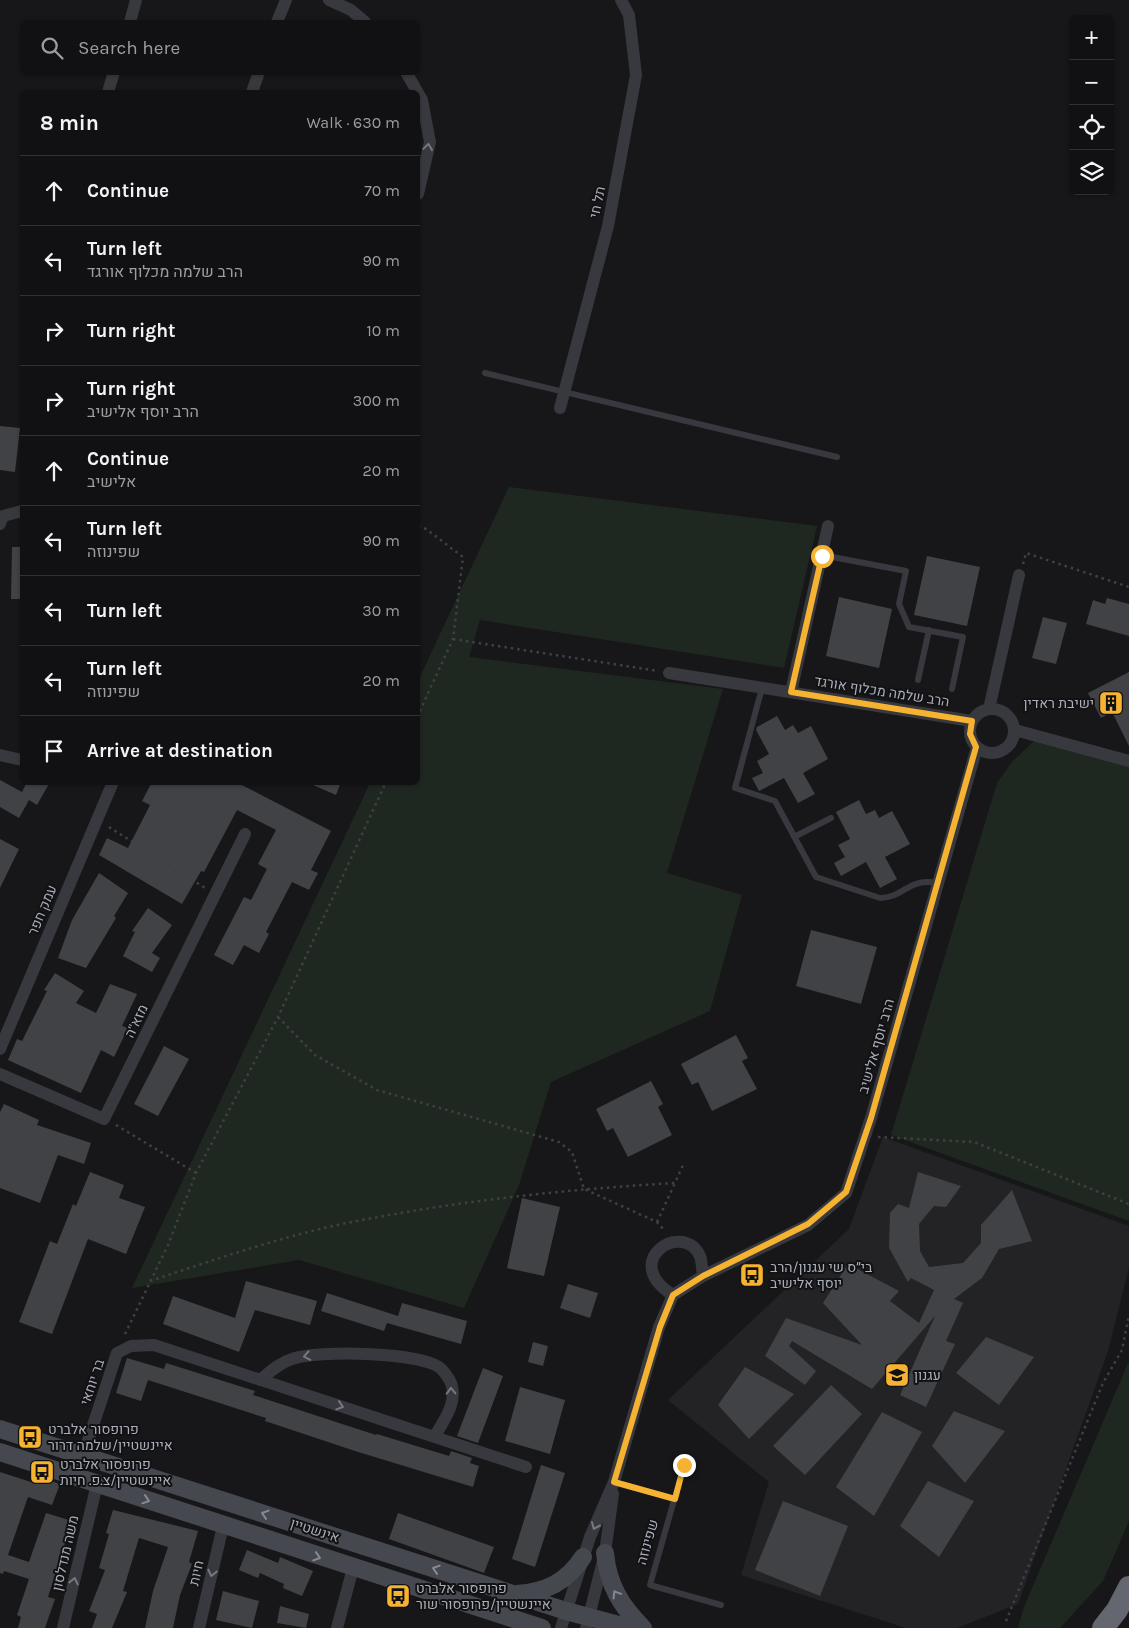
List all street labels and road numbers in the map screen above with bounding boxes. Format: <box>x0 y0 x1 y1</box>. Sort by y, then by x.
street label: תל חי <box>586 185 609 220</box>
street label: הרב שלמה מכלוף אורגד <box>813 672 951 711</box>
street label: עמק חפר <box>24 882 61 938</box>
street label: הרב יוסף אלישיב <box>855 997 898 1095</box>
street label: מזא"ה <box>121 1002 152 1041</box>
street label: בר יוחאי <box>77 1356 108 1407</box>
street label: משה מנדלסון <box>49 1514 82 1593</box>
street label: אינשטיין <box>288 1515 341 1546</box>
street label: שפינוזה <box>633 1517 662 1567</box>
street label: חיות <box>185 1559 208 1587</box>

